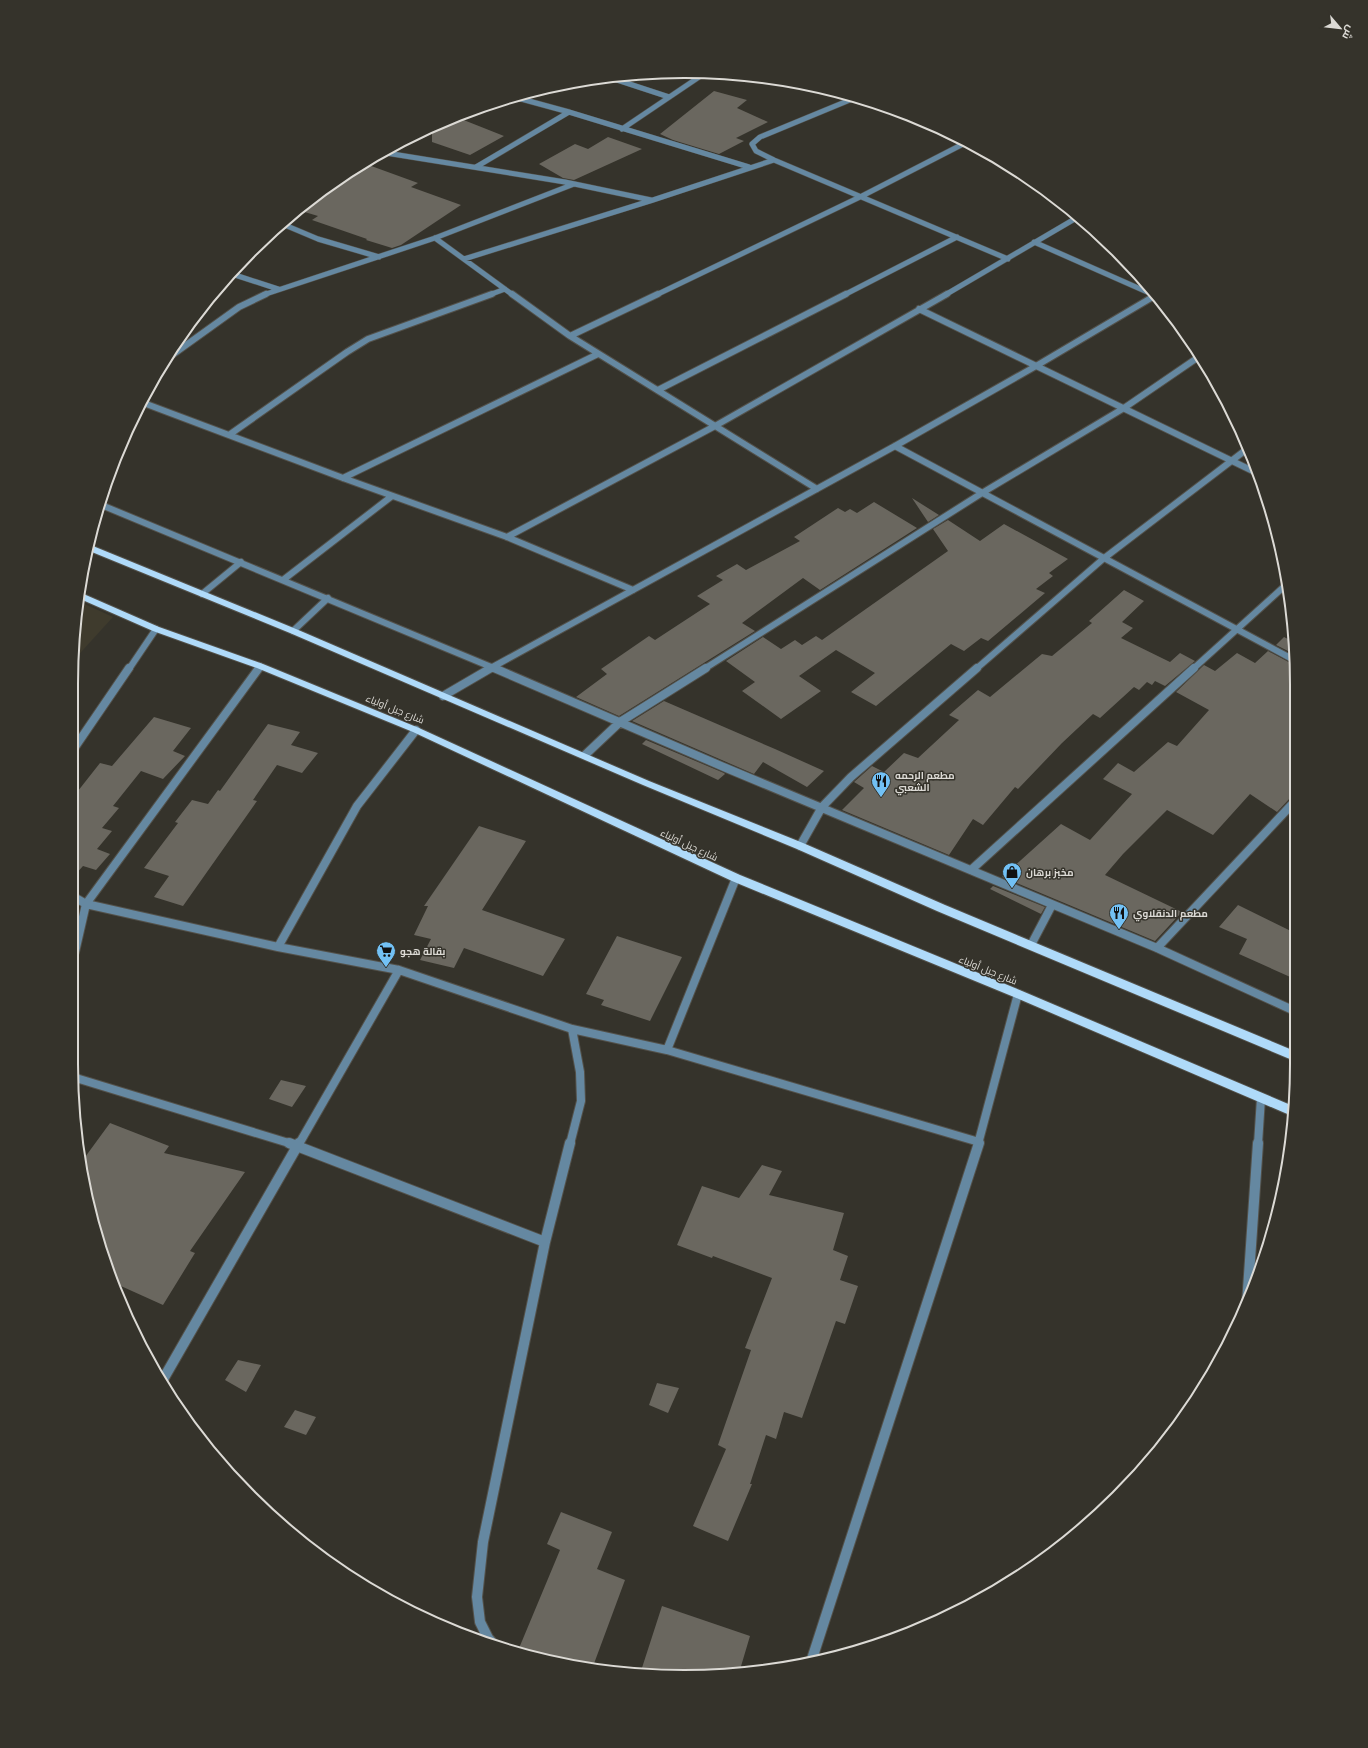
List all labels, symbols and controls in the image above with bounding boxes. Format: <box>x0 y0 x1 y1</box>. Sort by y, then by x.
north arrow <box>1320 8 1360 48</box>
text: ش <box>1339 23 1357 42</box>
street label: شارع جبل أولياء <box>364 691 426 727</box>
restaurant icon: مطعم الرحمه الشعبي <box>870 770 892 798</box>
place label: مطعم الرحمه الشعبي <box>895 770 955 796</box>
street label: شارع جبل أولياء <box>658 826 720 864</box>
shop icon: مخبز برهان <box>1001 861 1023 889</box>
place label: مخبز برهان <box>1026 867 1074 879</box>
restaurant icon: مطعم الدنقلاوي <box>1108 902 1130 930</box>
place label: مطعم الدنقلاوي <box>1133 908 1208 922</box>
supermarket icon: بقالة هجو <box>375 940 397 968</box>
place label: بقالة هجو <box>400 946 445 958</box>
street label: شارع جبل أولياء <box>957 952 1019 988</box>

